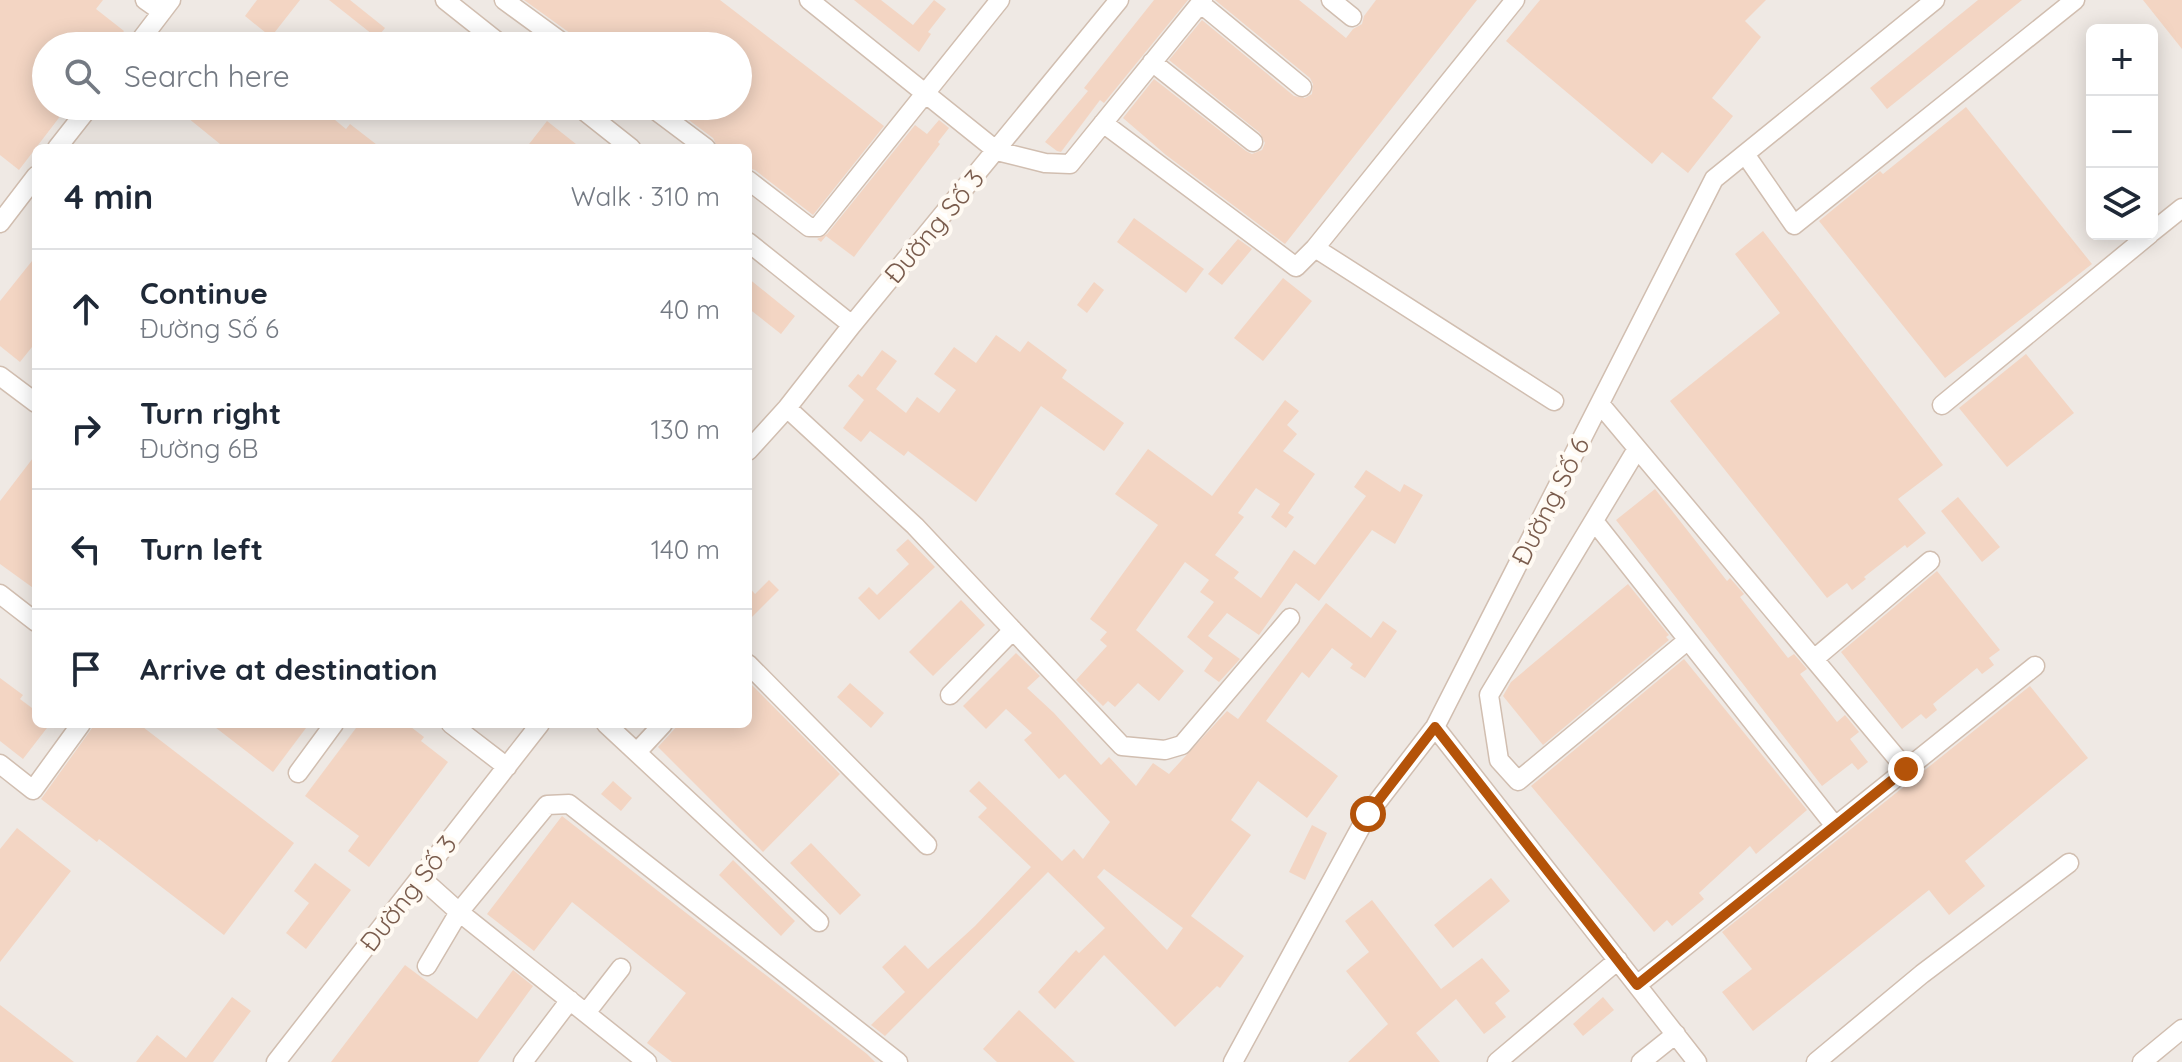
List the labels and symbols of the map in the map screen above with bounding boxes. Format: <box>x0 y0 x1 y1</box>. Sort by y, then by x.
street label: Đường Số 3 <box>877 162 991 290</box>
street label: Đường Số 6 <box>1504 432 1596 570</box>
route end <box>1888 751 1924 787</box>
route start <box>1350 796 1386 832</box>
street label: Đường Số 3 <box>352 828 464 958</box>

